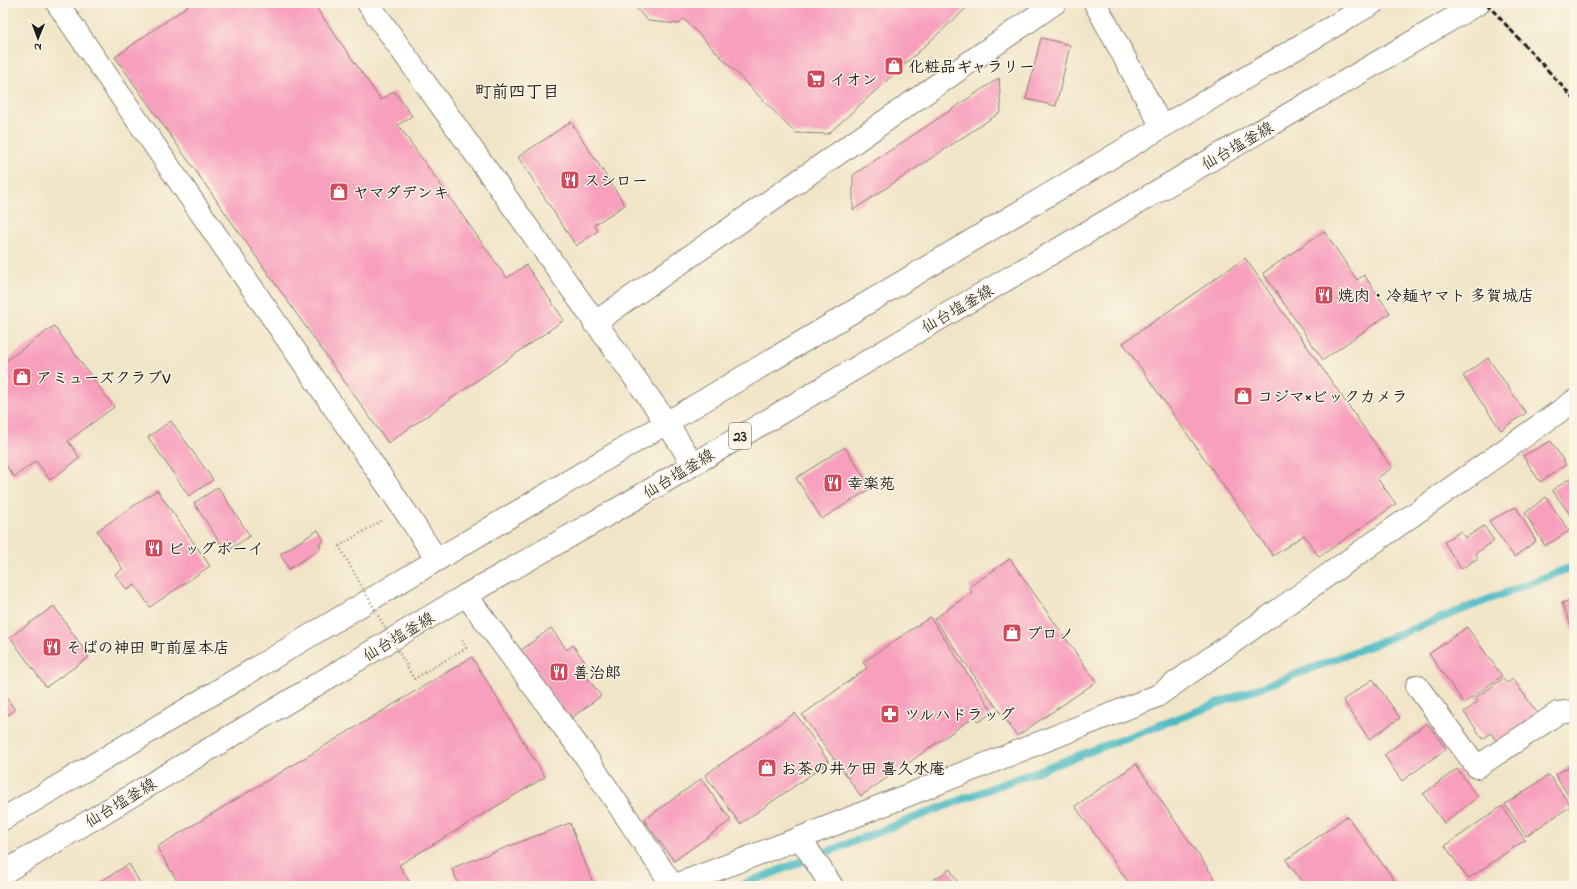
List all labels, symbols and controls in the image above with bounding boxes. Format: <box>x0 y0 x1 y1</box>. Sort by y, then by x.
north arrow <box>18 18 58 58</box>
text: N <box>34 39 42 55</box>
shop icon: 化粧品ギャラリー <box>883 55 905 77</box>
place label: 化粧品ギャラリー <box>908 56 1035 80</box>
supermarket icon: イオン <box>805 68 827 90</box>
place label: イオン <box>830 69 878 93</box>
district label: 町前四丁目 <box>475 80 560 105</box>
street label: 仙台塩釜線 <box>1197 116 1279 177</box>
restaurant icon: スシロー <box>559 169 581 191</box>
place label: スシロー <box>584 170 648 194</box>
shop icon: ヤマダデンキ <box>328 181 350 203</box>
place label: ヤマダデンキ <box>353 182 449 206</box>
street label: 仙台塩釜線 <box>917 279 999 340</box>
restaurant icon: 焼肉・冷麺ヤマト 多賀城店 <box>1313 284 1335 306</box>
place label: 焼肉・冷麺ヤマト 多賀城店 <box>1338 285 1534 309</box>
shop icon: アミューズクラブV <box>11 366 33 388</box>
place label: アミューズクラブV <box>36 367 170 391</box>
shop icon: コジマ×ビックカメラ <box>1232 385 1254 407</box>
place label: コジマ×ビックカメラ <box>1257 386 1408 410</box>
road number: 23 <box>729 423 751 449</box>
street label: 仙台塩釜線 <box>639 444 720 506</box>
restaurant icon: 幸楽苑 <box>822 472 844 494</box>
place label: 幸楽苑 <box>847 473 895 497</box>
restaurant icon: ビッグボーイ <box>143 537 165 559</box>
place label: ビッグボーイ <box>168 538 264 562</box>
street label: 仙台塩釜線 <box>359 607 440 669</box>
shop icon: プロノ <box>1001 622 1023 644</box>
place label: プロノ <box>1026 623 1074 647</box>
restaurant icon: そばの神田 町前屋本店 <box>41 636 63 658</box>
place label: そばの神田 町前屋本店 <box>66 637 230 661</box>
restaurant icon: 善治郎 <box>548 661 570 683</box>
place label: 善治郎 <box>573 662 621 686</box>
pharmacy icon: ツルハドラッグ <box>879 703 901 725</box>
place label: ツルハドラッグ <box>904 704 1015 728</box>
shop icon: お茶の井ケ田 喜久水庵 <box>756 757 778 779</box>
place label: お茶の井ケ田 喜久水庵 <box>781 758 945 782</box>
street label: 仙台塩釜線 <box>81 773 162 835</box>

